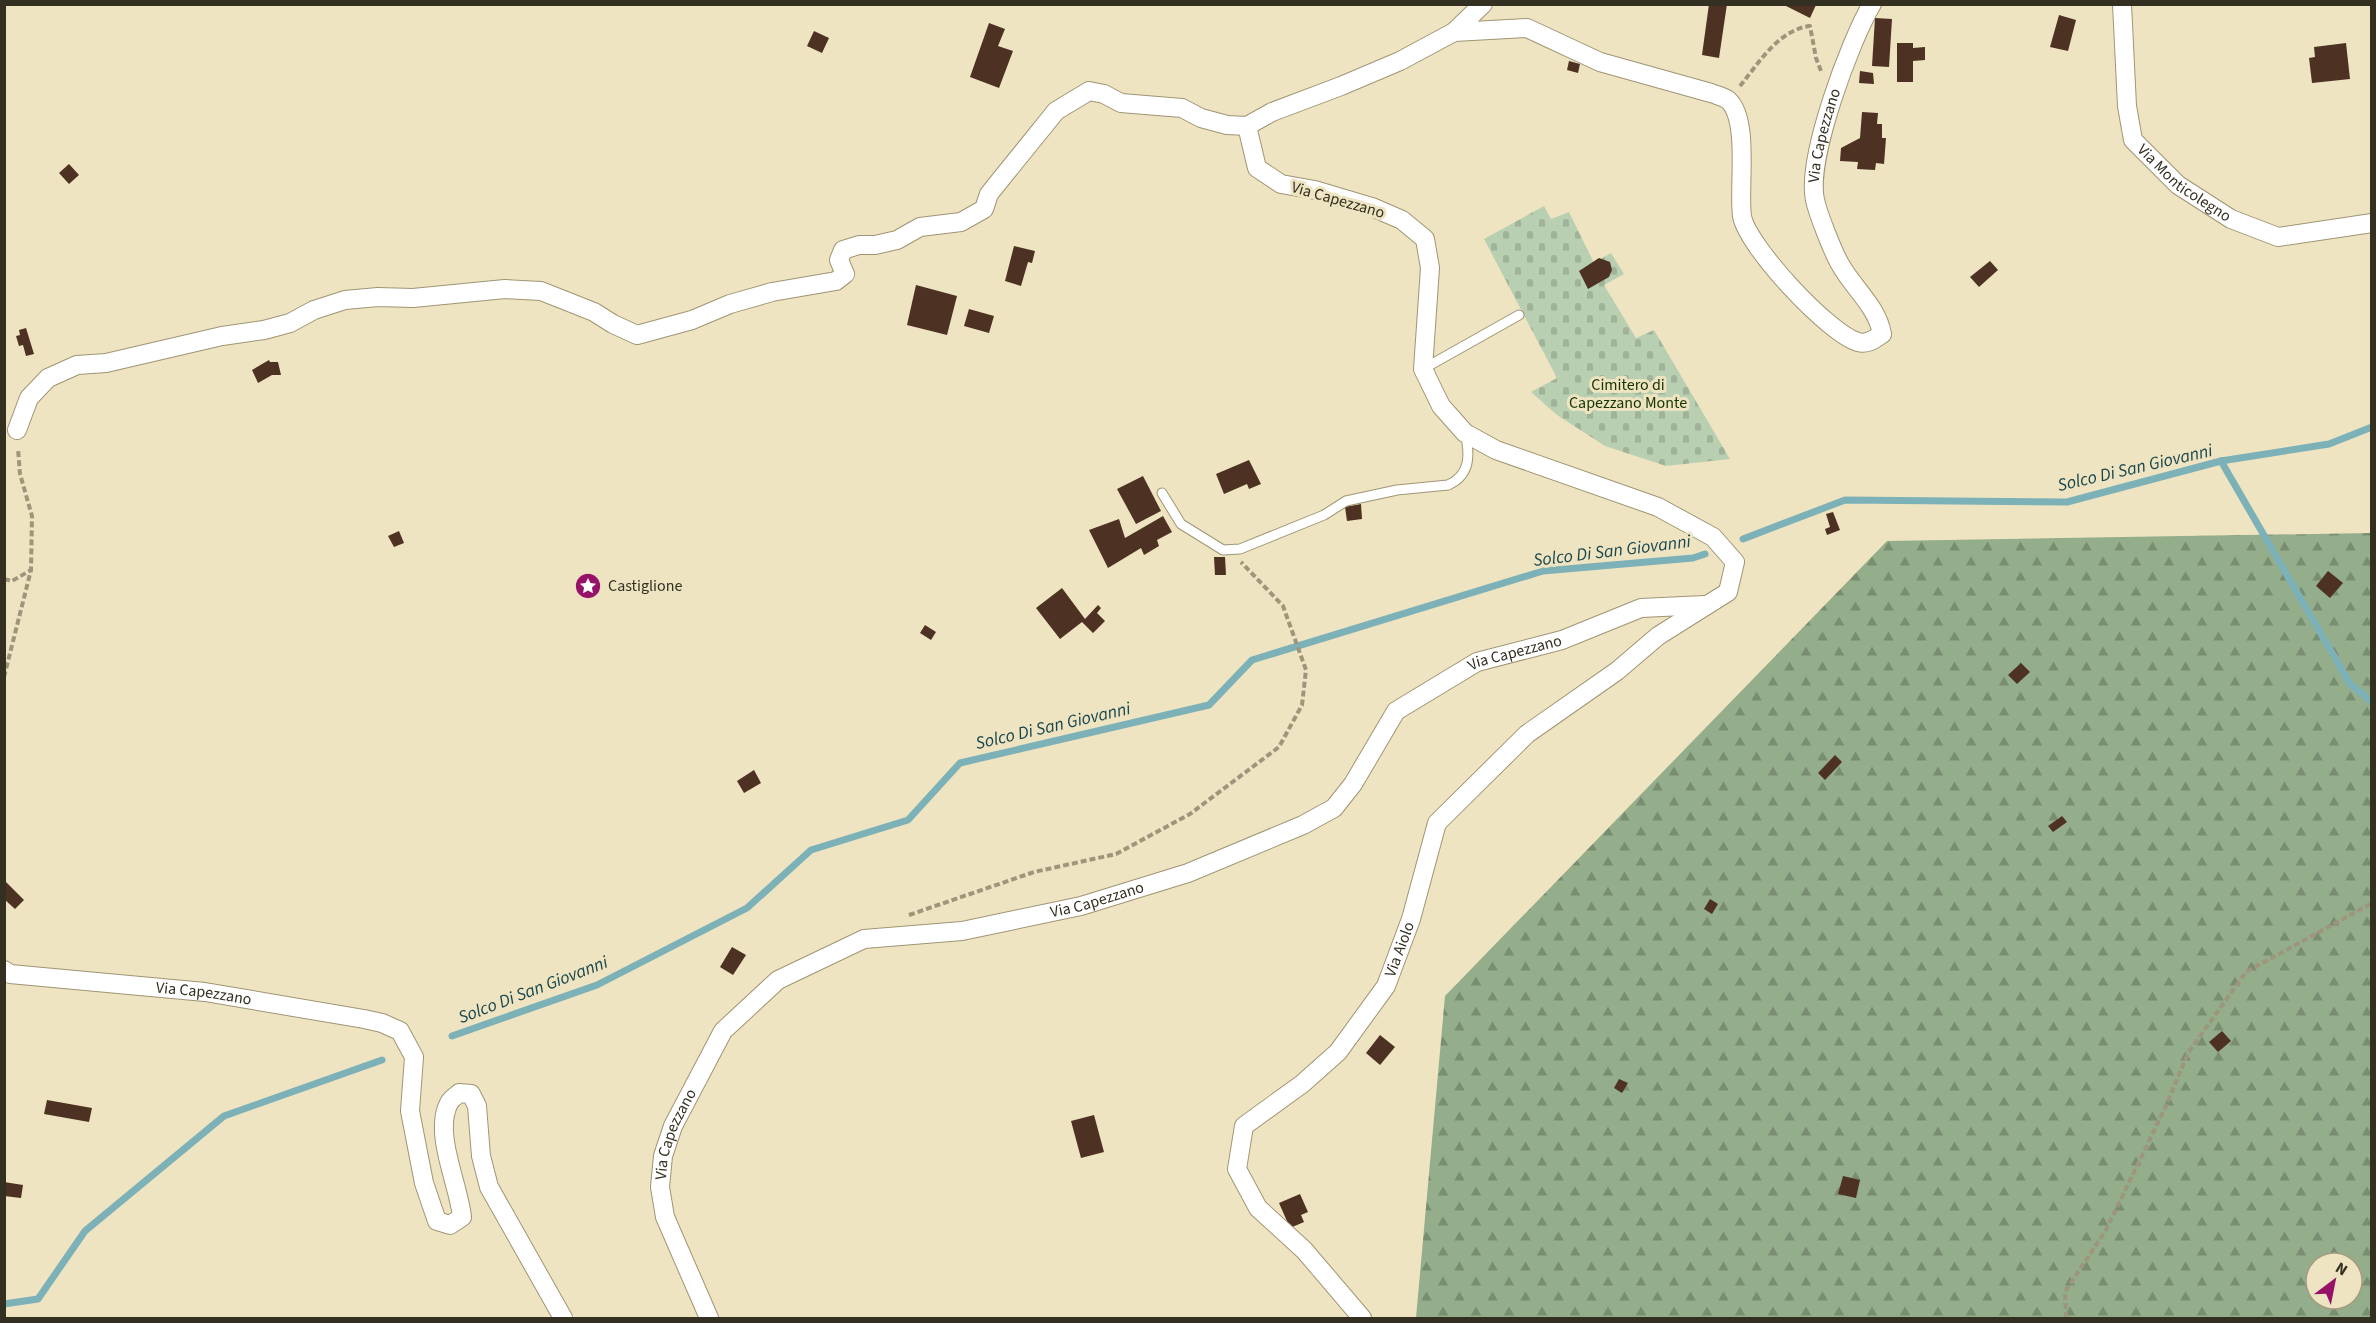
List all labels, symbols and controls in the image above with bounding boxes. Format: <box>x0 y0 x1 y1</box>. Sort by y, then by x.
street label: Via Capezzano <box>1803 85 1846 183</box>
street label: Via Monticolegno <box>2132 139 2235 227</box>
street label: Via Capezzano <box>1289 176 1387 224</box>
park label: Cimitero di Capezzano Monte <box>1569 374 1687 414</box>
water label: Solco Di San Giovanni <box>2055 438 2216 498</box>
water label: Solco Di San Giovanni <box>1532 529 1693 573</box>
place icon: Castiglione <box>573 571 603 601</box>
place label: Castiglione <box>608 575 682 597</box>
street label: Via Capezzano <box>1464 629 1564 676</box>
water label: Solco Di San Giovanni <box>973 696 1134 756</box>
street label: Via Capezzano <box>1048 876 1147 923</box>
street label: Via Aiolo <box>1379 919 1420 980</box>
water label: Solco Di San Giovanni <box>455 950 612 1030</box>
street label: Via Capezzano <box>155 977 253 1011</box>
street label: Via Capezzano <box>650 1085 702 1181</box>
north arrow <box>2304 1251 2364 1311</box>
text: N <box>2331 1257 2352 1281</box>

